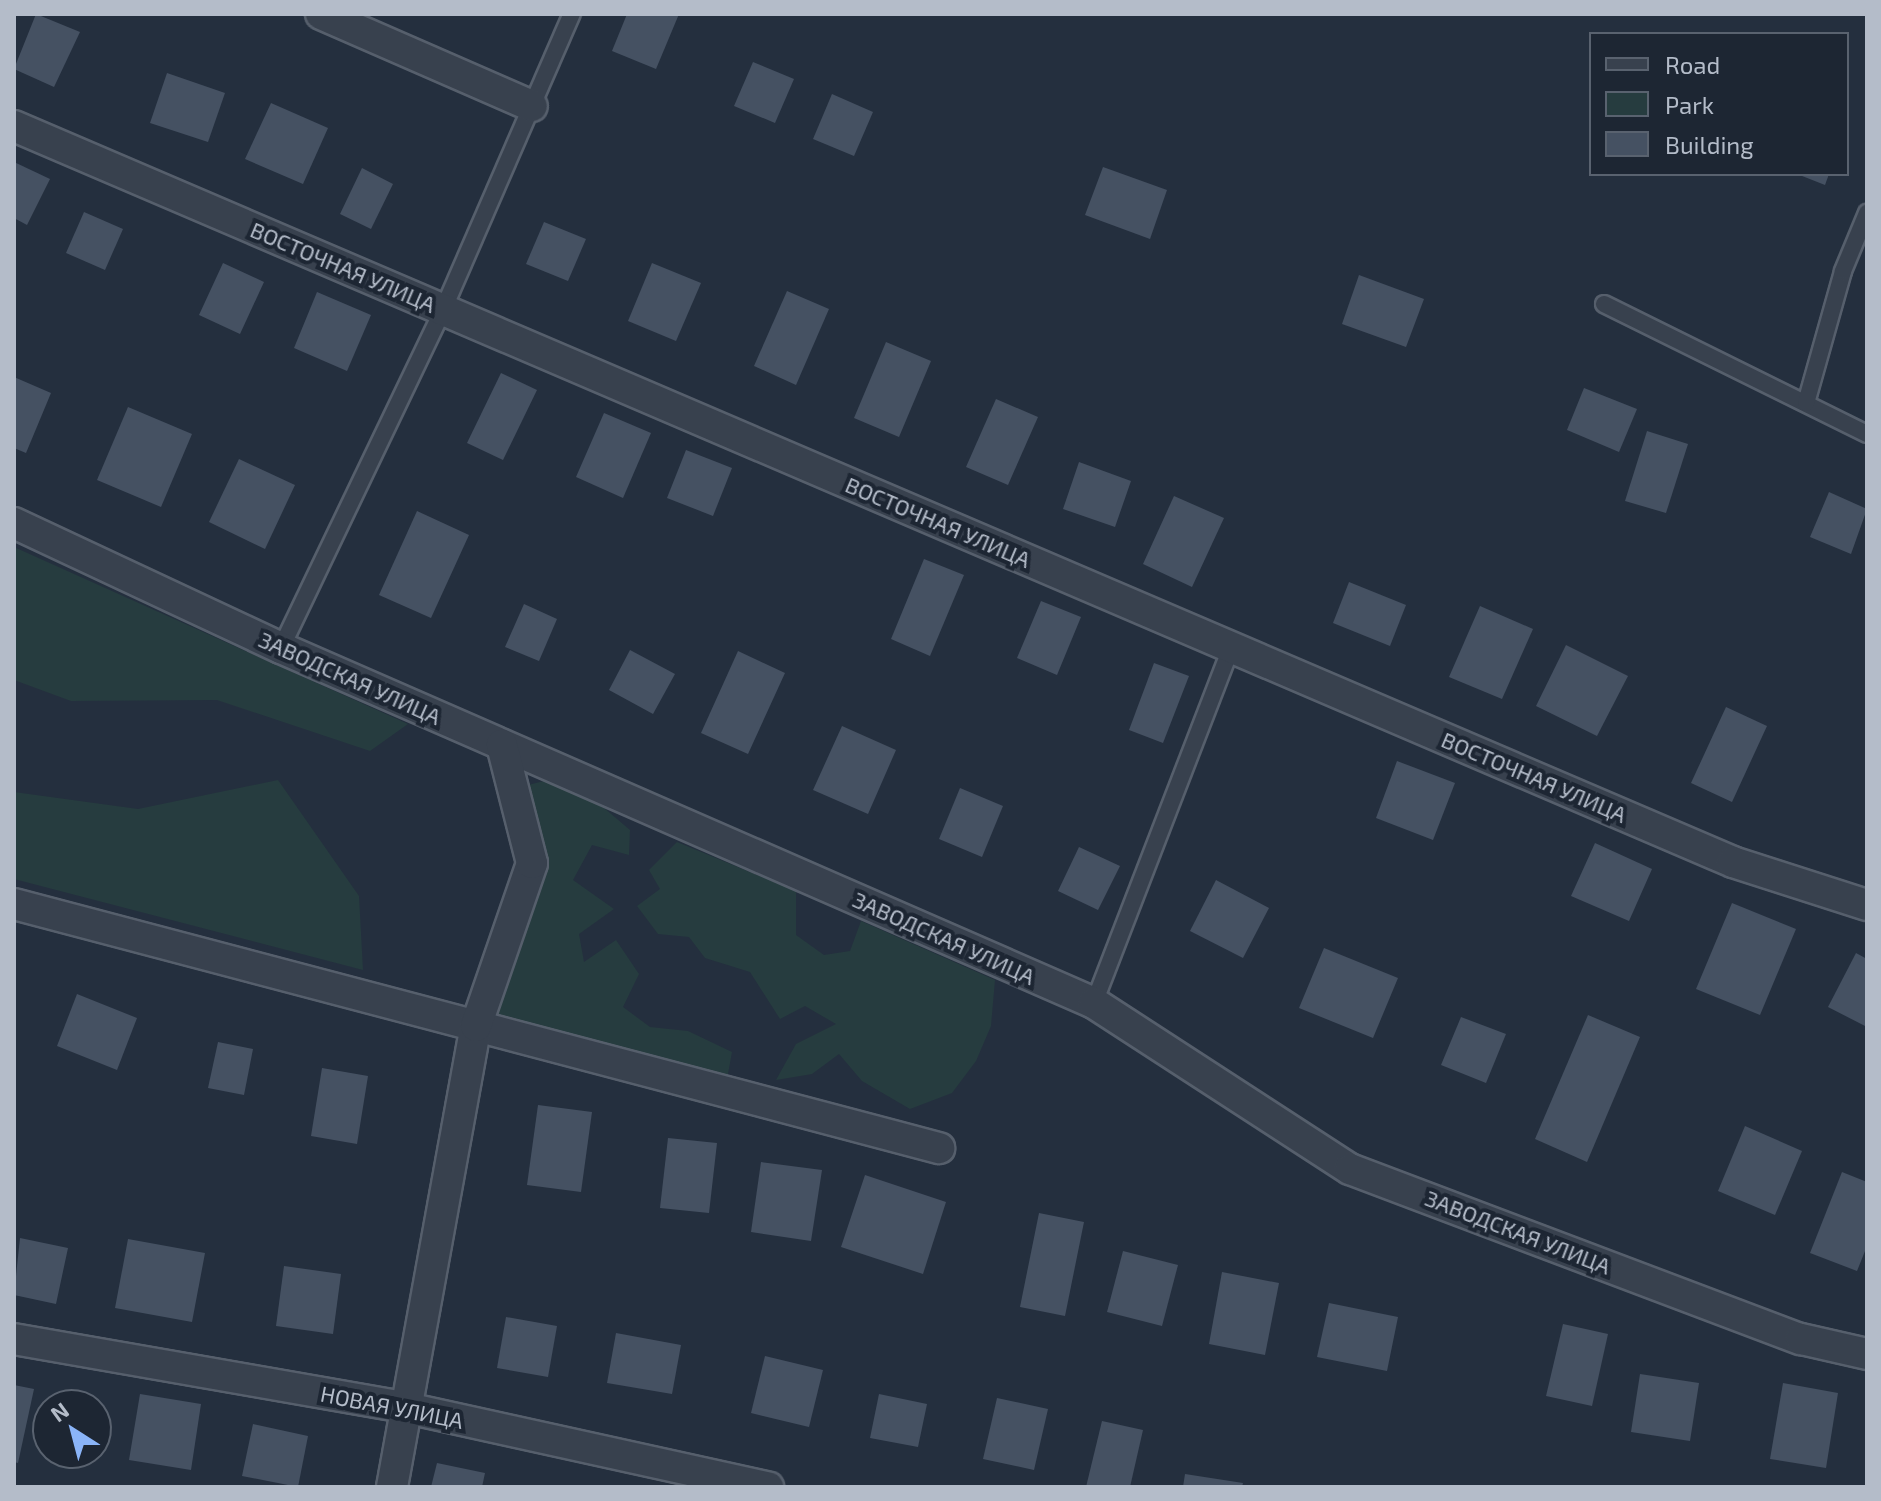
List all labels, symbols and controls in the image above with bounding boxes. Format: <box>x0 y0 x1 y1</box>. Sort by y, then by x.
legend <box>1589 32 1849 176</box>
text: Road <box>1665 50 1720 79</box>
text: Park <box>1665 90 1714 119</box>
text: Building <box>1665 130 1754 159</box>
street label: ВОСТОЧНАЯ УЛИЦА <box>247 216 439 318</box>
street label: ВОСТОЧНАЯ УЛИЦА <box>842 471 1034 573</box>
street label: ЗАВОДСКАЯ УЛИЦА <box>255 626 445 730</box>
street label: ВОСТОЧНАЯ УЛИЦА <box>1438 726 1630 828</box>
street label: ЗАВОДСКАЯ УЛИЦА <box>849 886 1039 990</box>
street label: ЗАВОДСКАЯ УЛИЦА <box>1422 1184 1614 1280</box>
street label: НОВАЯ УЛИЦА <box>318 1380 466 1434</box>
north arrow <box>32 1389 112 1469</box>
text: N <box>45 1396 73 1426</box>

